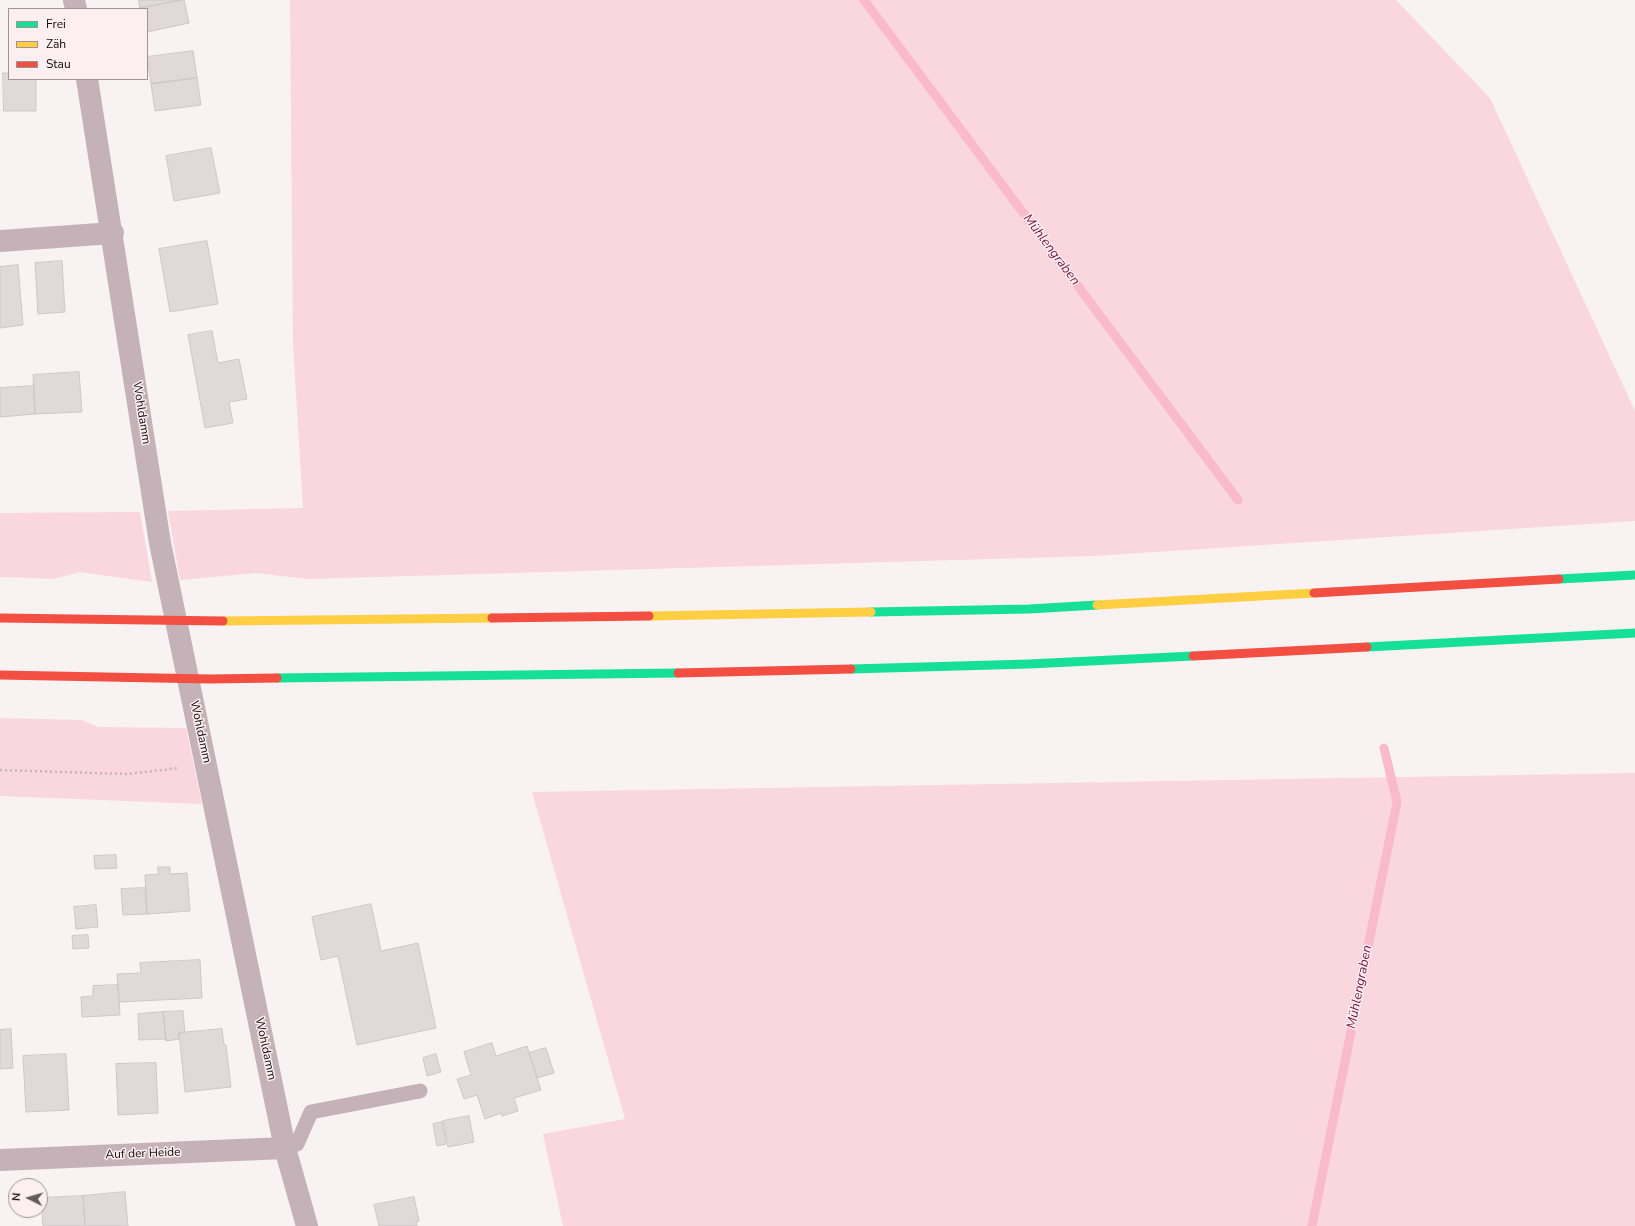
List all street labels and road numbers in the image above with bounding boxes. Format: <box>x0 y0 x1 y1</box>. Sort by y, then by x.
street label: Wohldamm <box>129 381 153 445</box>
street label: Wohldamm <box>186 700 214 764</box>
street label: Wohldamm <box>251 1017 279 1081</box>
street label: Auf der Heide <box>105 1145 181 1163</box>

